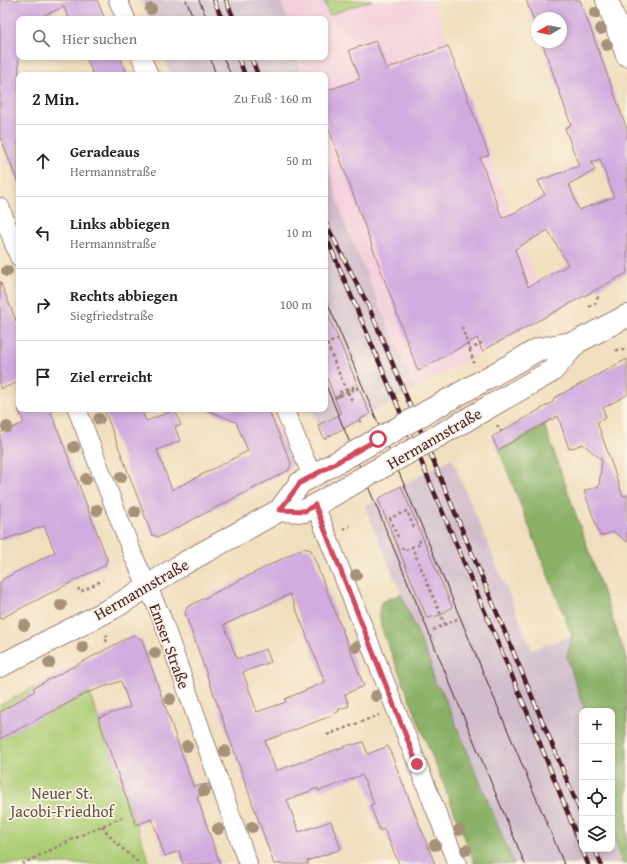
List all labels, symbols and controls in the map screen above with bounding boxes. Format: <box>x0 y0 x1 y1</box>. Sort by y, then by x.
north arrow <box>531 12 567 48</box>
search box <box>16 16 328 60</box>
icon: search <box>30 27 52 49</box>
text: Hier suchen <box>62 28 137 49</box>
text: 2 Min. <box>32 86 79 111</box>
text: Zu Fuß · 160 m <box>234 89 312 108</box>
text: Geradeaus <box>70 141 140 162</box>
icon: ahead <box>32 150 54 172</box>
text: 50 m <box>286 151 312 170</box>
text: Hermannstraße <box>70 162 156 181</box>
text: Links abbiegen <box>70 213 170 234</box>
icon: left <box>32 222 54 244</box>
text: 10 m <box>286 223 312 242</box>
text: Hermannstraße <box>70 234 156 253</box>
text: Rechts abbiegen <box>70 285 178 306</box>
icon: right <box>32 294 54 316</box>
text: 100 m <box>280 295 312 314</box>
text: Siegfriedstraße <box>70 306 154 325</box>
icon: arrive <box>32 366 54 388</box>
text: Ziel erreicht <box>70 366 152 387</box>
street label: Hermannstraße <box>382 401 486 475</box>
route start <box>369 430 387 448</box>
street label: Hermannstraße <box>89 552 193 626</box>
street label: Emser Straße <box>143 600 197 692</box>
map controls <box>579 708 615 852</box>
button: + <box>579 708 615 744</box>
button: − <box>579 744 615 780</box>
route end <box>408 755 426 773</box>
button: locate <box>579 780 615 816</box>
park label: Neuer St. Jacobi-Friedhof <box>8 781 116 823</box>
button: layers <box>579 816 615 852</box>

